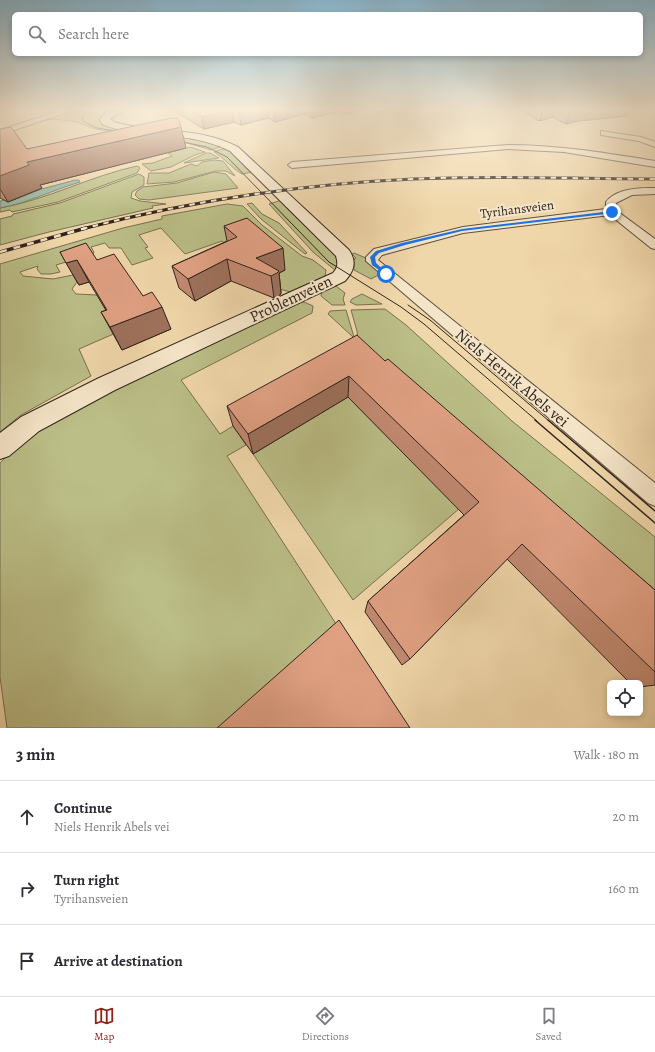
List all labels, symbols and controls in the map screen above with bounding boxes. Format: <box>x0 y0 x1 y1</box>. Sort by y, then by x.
search box <box>12 12 643 56</box>
icon: search <box>26 23 48 45</box>
text: Search here <box>58 24 129 44</box>
street label: Tyrihansveien <box>479 196 555 222</box>
route end <box>603 203 621 221</box>
route start <box>377 265 395 283</box>
street label: Problemveien <box>246 270 336 328</box>
street label: Niels Henrik Abels vei <box>450 324 574 432</box>
map controls <box>607 680 643 716</box>
button: locate <box>607 680 643 716</box>
text: 3 min <box>16 743 55 766</box>
text: Walk · 180 m <box>573 746 639 763</box>
text: Continue <box>54 798 112 818</box>
icon: ahead <box>16 806 38 828</box>
text: 20 m <box>613 808 639 825</box>
text: Niels Henrik Abels vei <box>54 818 170 835</box>
text: Turn right <box>54 870 119 890</box>
icon: right <box>16 878 38 900</box>
text: 160 m <box>608 880 639 897</box>
text: Tyrihansveien <box>54 890 128 907</box>
icon: arrive <box>16 950 38 972</box>
text: Arrive at destination <box>54 951 183 971</box>
tab: Map <box>93 1005 115 1044</box>
tab: Directions <box>302 1005 349 1044</box>
tab: Saved <box>536 1005 562 1044</box>

